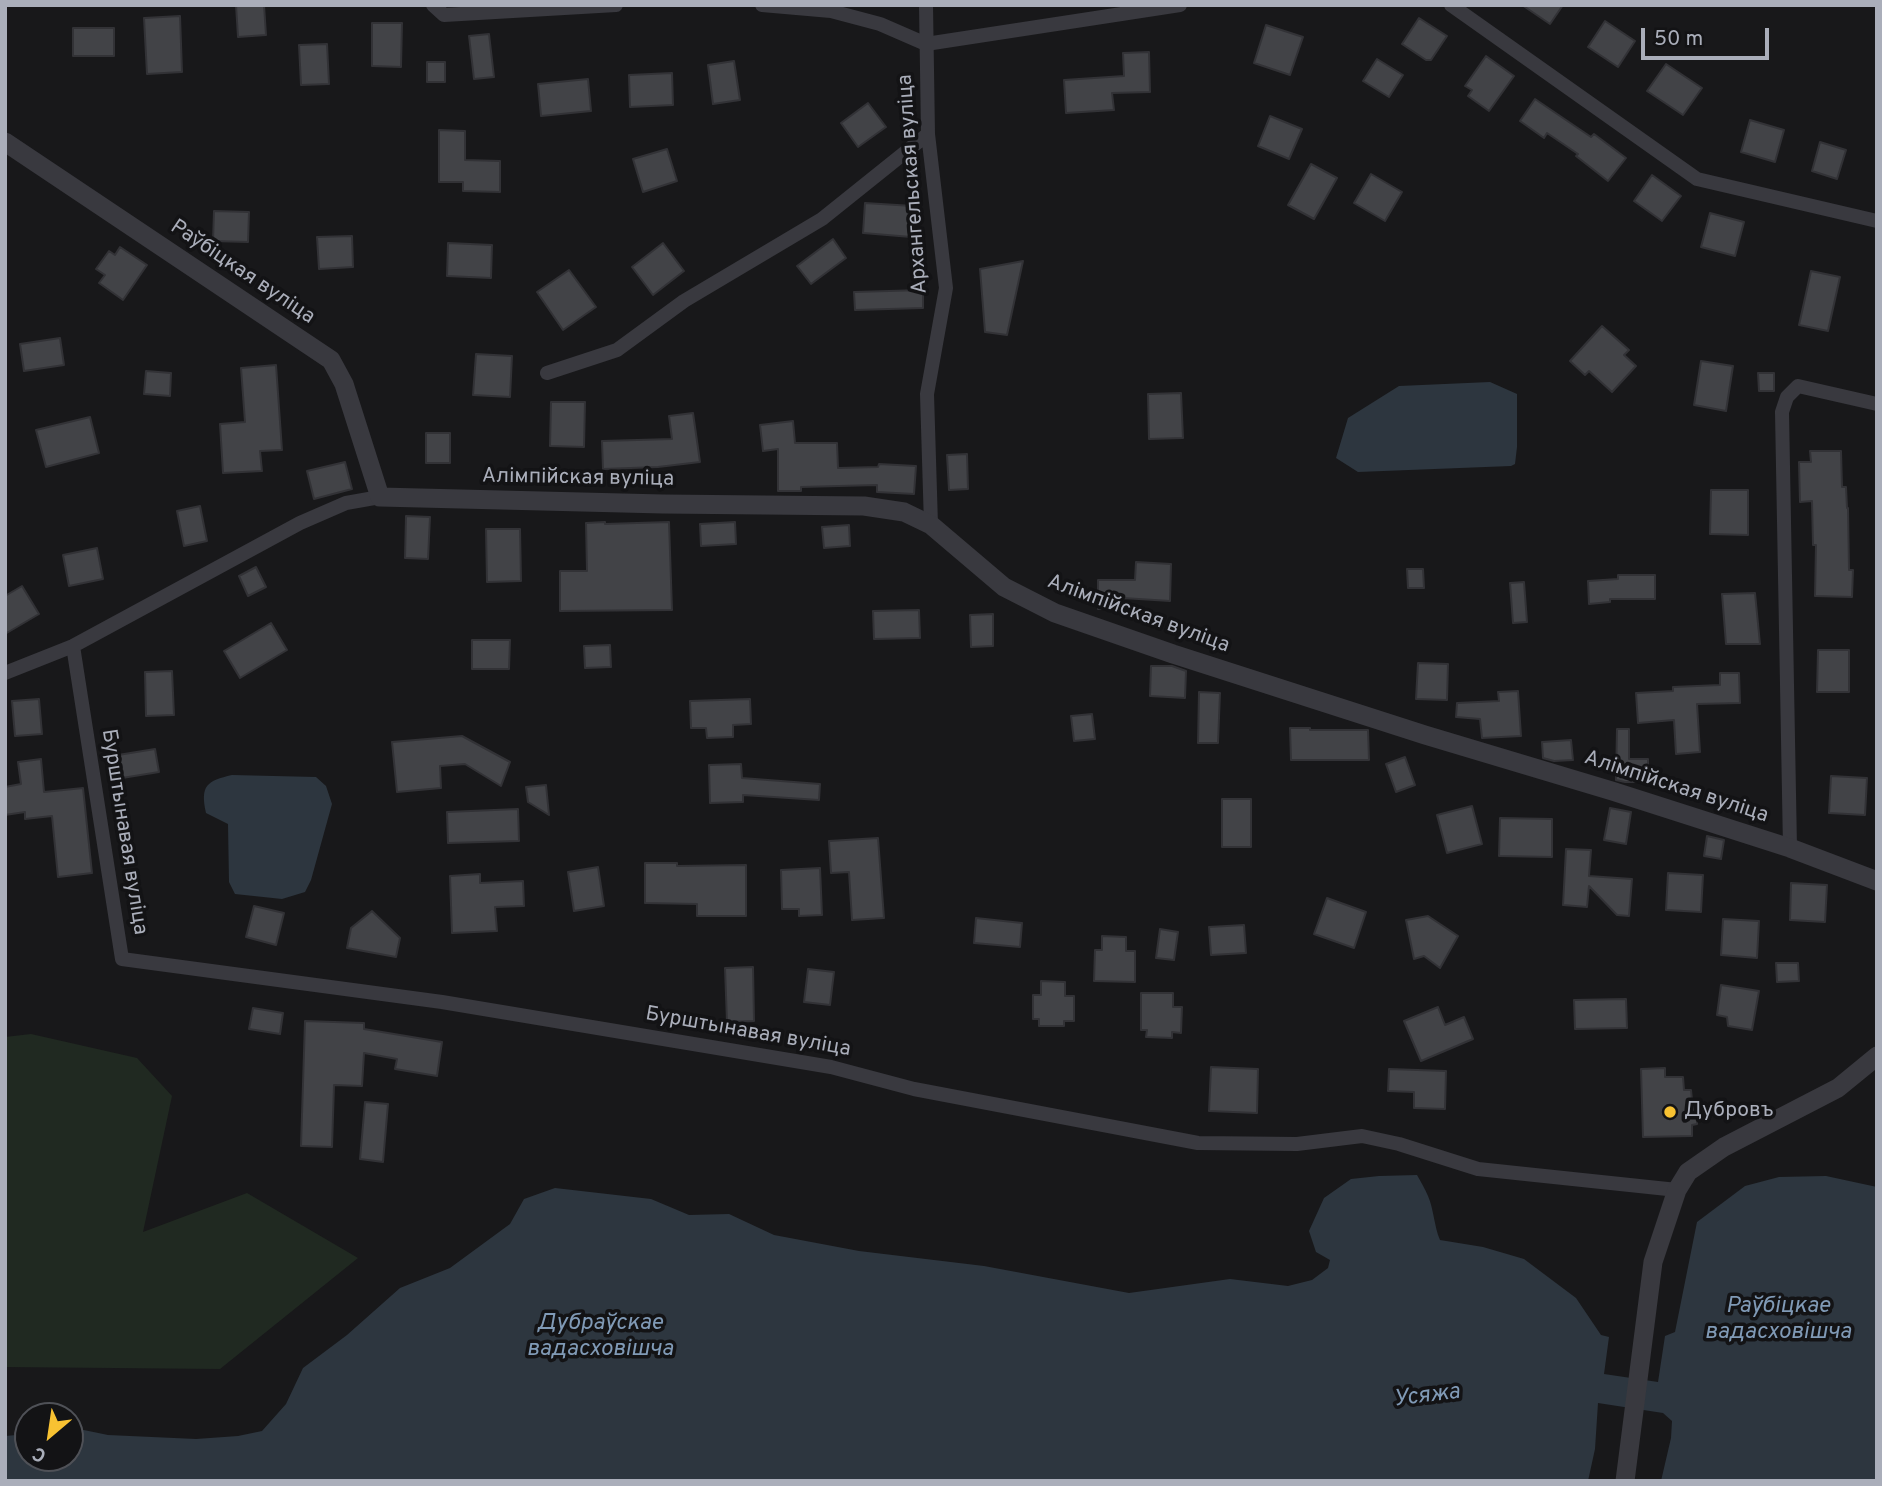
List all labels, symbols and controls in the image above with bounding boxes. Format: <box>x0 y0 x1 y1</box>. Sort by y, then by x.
scale bar <box>1644 14 1772 58</box>
text: 50 m <box>1654 26 1703 53</box>
street label: Архангельская вуліца <box>894 73 934 295</box>
street label: Раўбіцкая вуліца <box>165 215 319 331</box>
street label: Алімпійская вуліца <box>482 465 674 493</box>
street label: Алімпійская вуліца <box>1043 570 1233 660</box>
street label: Бурштынавая вуліца <box>94 727 152 937</box>
street label: Алімпійская вуліца <box>1581 746 1771 830</box>
street label: Бурштынавая вуліца <box>643 1003 853 1063</box>
place label: Дубровъ <box>1684 1099 1774 1125</box>
marker: Дубровъ <box>1662 1104 1678 1120</box>
water label: Раўбіцкае вадасховішча <box>1705 1293 1851 1347</box>
water label: Дубраўскае вадасховішча <box>527 1310 673 1364</box>
water label: Усяжа <box>1392 1379 1462 1415</box>
north arrow <box>14 1402 84 1472</box>
text: С <box>29 1440 51 1467</box>

